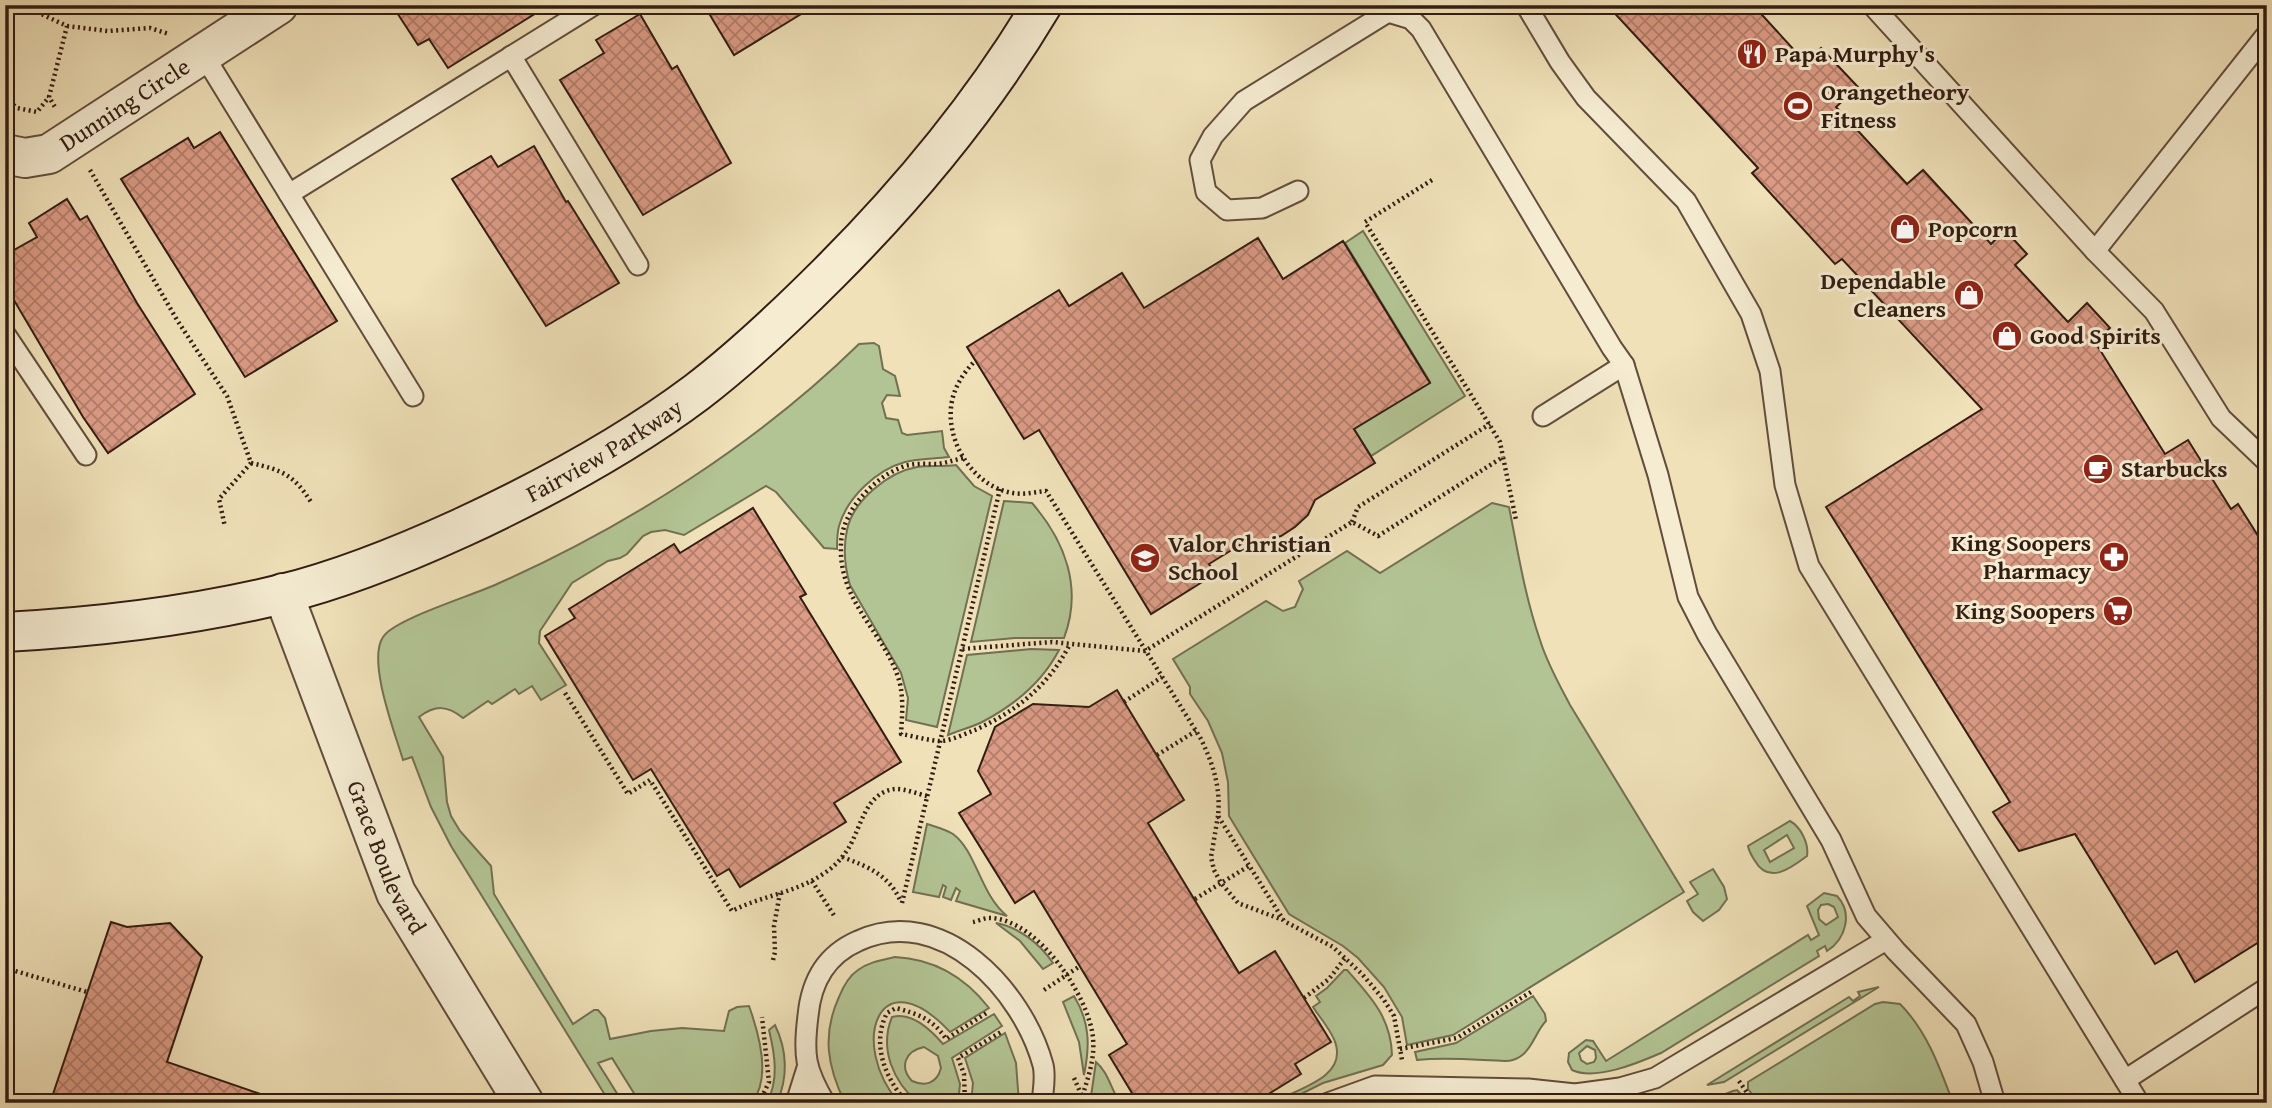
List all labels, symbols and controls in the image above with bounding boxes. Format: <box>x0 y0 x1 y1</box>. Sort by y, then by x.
place label: Papa Murphy's <box>1775 36 1935 71</box>
restaurant icon: Papa Murphy's <box>1735 37 1769 71</box>
street label: Dunning Circle <box>52 49 197 160</box>
place label: Orangetheory Fitness <box>1821 74 1970 137</box>
sports icon: Orangetheory Fitness <box>1781 89 1815 123</box>
place label: Popcorn <box>1928 211 2017 246</box>
shop icon: Popcorn <box>1888 212 1922 246</box>
place label: Dependable Cleaners <box>1821 263 1946 326</box>
shop icon: Dependable Cleaners <box>1952 278 1986 312</box>
place label: Good Spirits <box>2030 318 2161 353</box>
shop icon: Good Spirits <box>1990 319 2024 353</box>
street label: Fairview Parkway <box>520 390 690 511</box>
place label: Starbucks <box>2121 451 2228 486</box>
cafe icon: Starbucks <box>2081 452 2115 486</box>
place label: King Soopers Pharmacy <box>1951 525 2092 588</box>
place label: Valor Christian School <box>1168 526 1331 589</box>
pharmacy icon: King Soopers Pharmacy <box>2097 540 2131 574</box>
school or university icon: Valor Christian School <box>1128 541 1162 575</box>
place label: King Soopers <box>1955 593 2095 628</box>
supermarket icon: King Soopers <box>2101 594 2135 628</box>
street label: Grace Boulevard <box>338 775 435 941</box>

